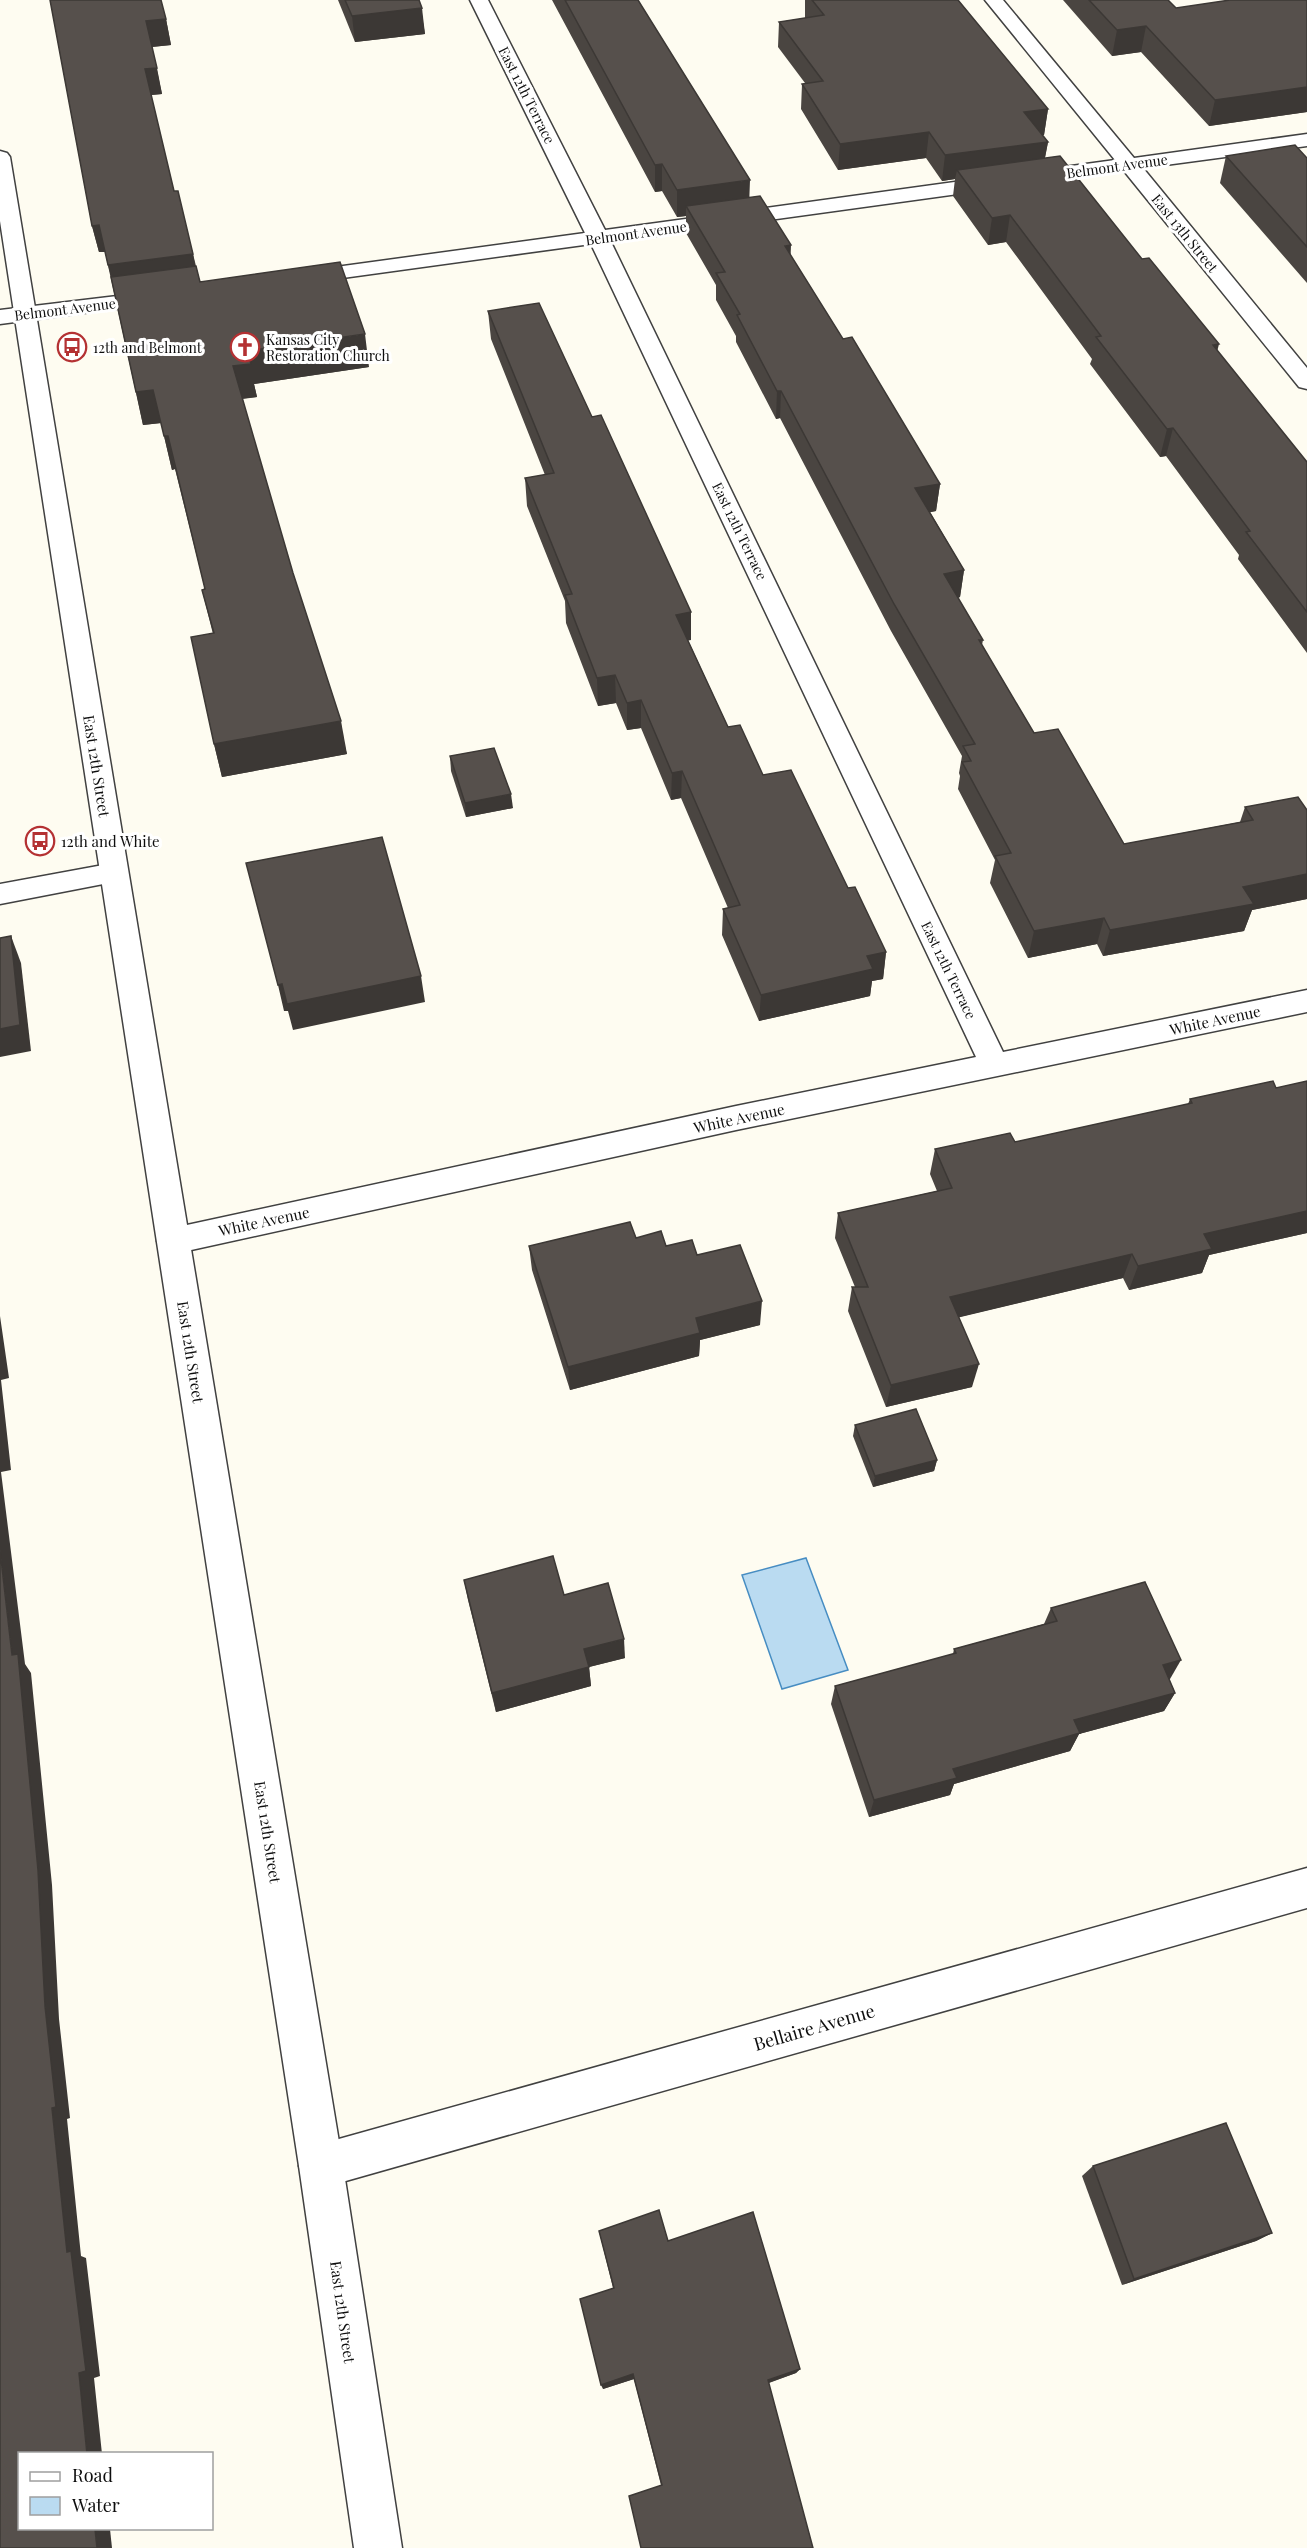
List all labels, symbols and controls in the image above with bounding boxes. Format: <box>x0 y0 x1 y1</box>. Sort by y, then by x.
street label: East 12th Terrace <box>494 43 560 147</box>
street label: Belmont Avenue <box>1065 149 1169 183</box>
street label: East 13th Street <box>1148 190 1223 277</box>
street label: Belmont Avenue <box>584 216 688 250</box>
street label: Belmont Avenue <box>13 293 117 325</box>
place label: Kansas City Restoration Church <box>266 330 391 365</box>
bus stop icon: 12th and Belmont <box>56 331 88 363</box>
church icon: Kansas City Restoration Church <box>229 331 261 363</box>
place label: 12th and Belmont <box>93 338 203 357</box>
street label: East 12th Terrace <box>708 479 772 583</box>
street label: East 12th Street <box>79 714 115 819</box>
bus stop icon: 12th and White <box>24 825 56 857</box>
place label: 12th and White <box>61 831 160 851</box>
street label: East 12th Terrace <box>917 918 981 1022</box>
street label: White Avenue <box>1167 1001 1262 1040</box>
street label: White Avenue <box>691 1099 786 1138</box>
street label: White Avenue <box>216 1202 311 1241</box>
street label: East 12th Street <box>173 1300 209 1405</box>
street label: East 12th Street <box>250 1780 286 1885</box>
street label: Bellaire Avenue <box>751 1998 877 2056</box>
street label: East 12th Street <box>326 2260 360 2365</box>
legend <box>18 2452 213 2530</box>
text: Road <box>72 2463 113 2487</box>
text: Water <box>71 2493 120 2517</box>

